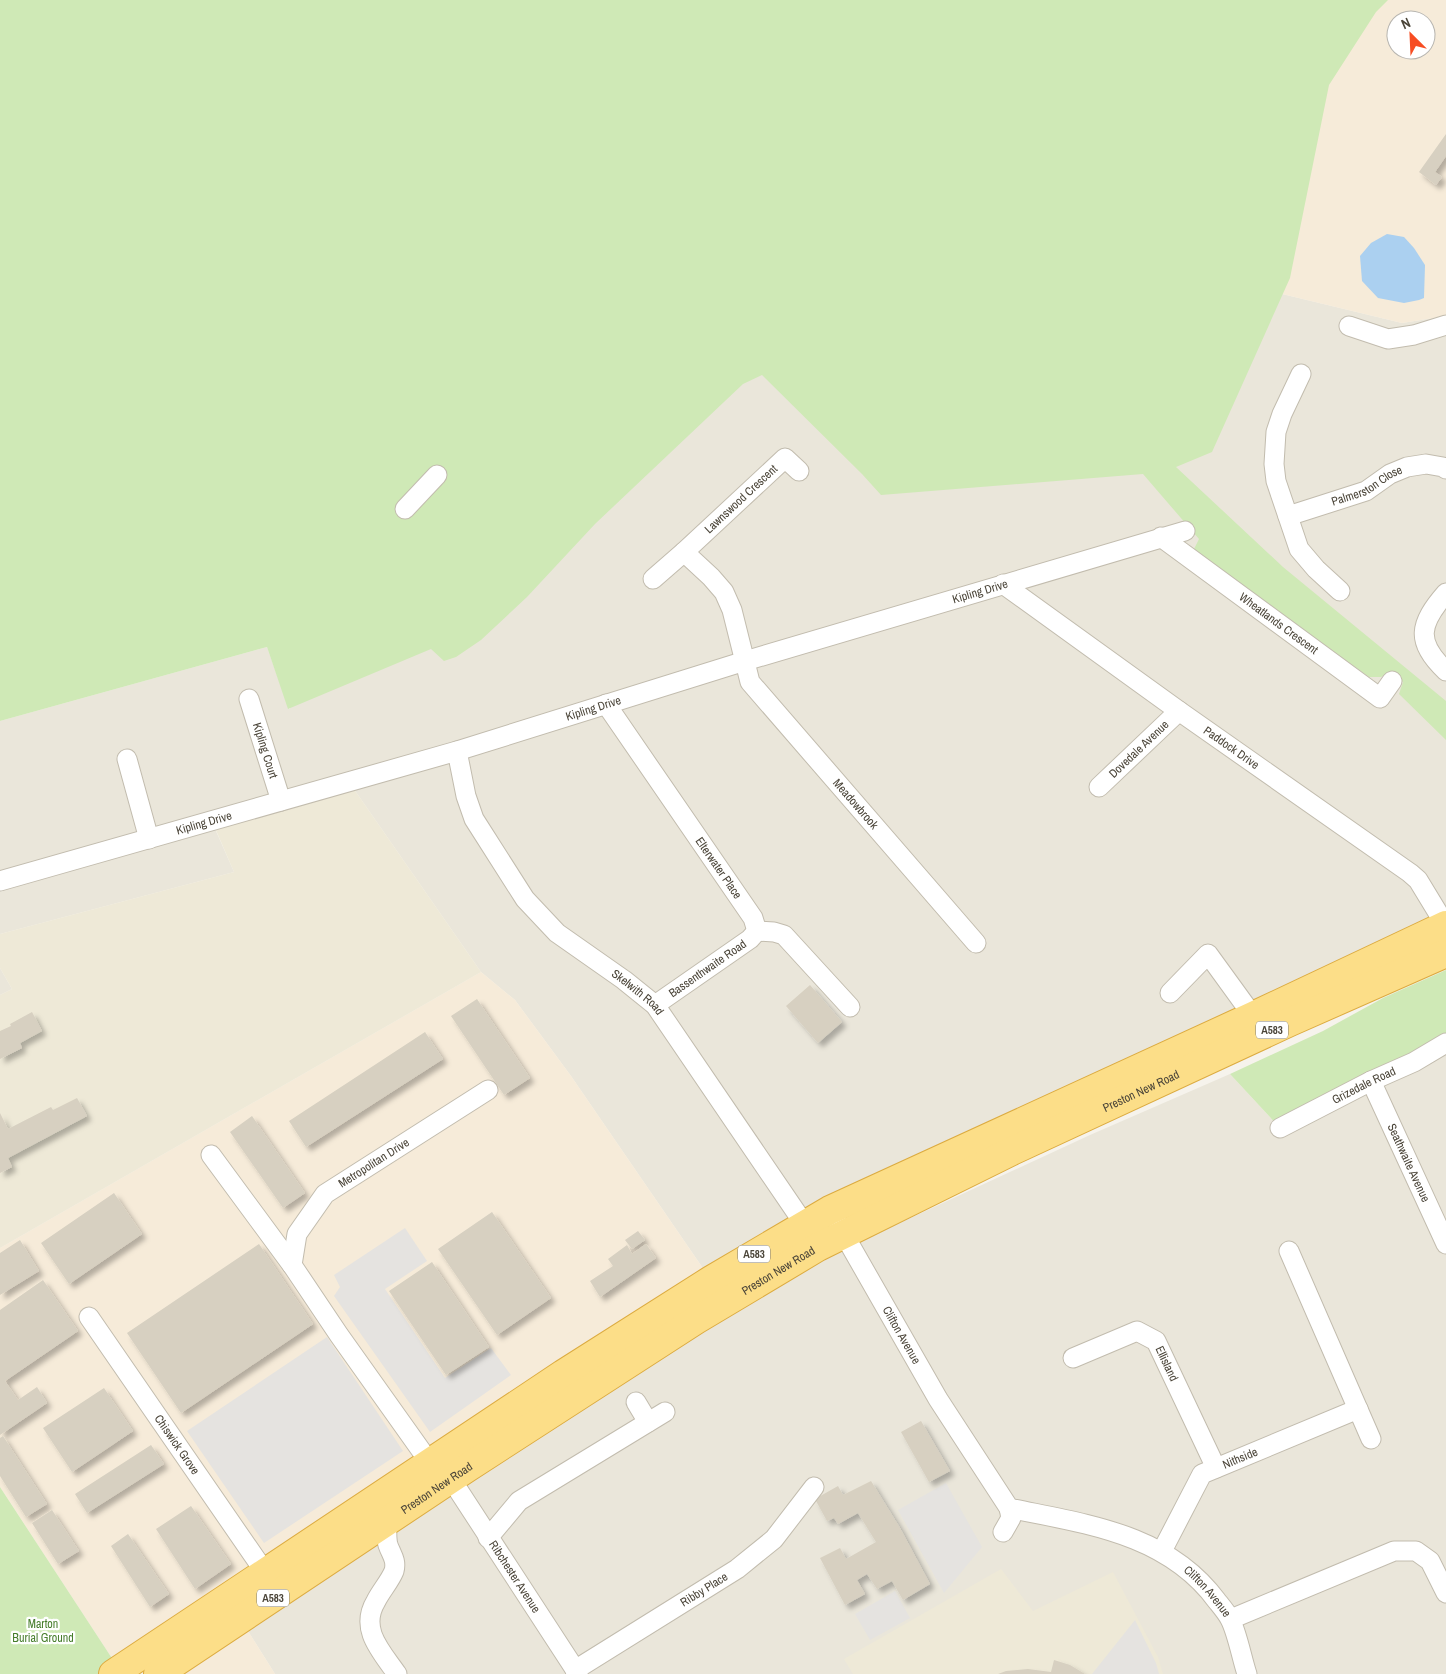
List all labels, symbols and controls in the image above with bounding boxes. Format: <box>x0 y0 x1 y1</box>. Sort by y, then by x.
north arrow <box>1386 10 1436 60</box>
text: N <box>1398 13 1413 33</box>
street label: Lawnswood Crescent <box>701 461 781 537</box>
street label: Palmerston Close <box>1329 462 1405 510</box>
street label: Kipling Drive <box>950 576 1010 607</box>
street label: Wheatlands Crescent <box>1236 589 1322 658</box>
street label: Kipling Drive <box>564 692 623 725</box>
street label: Dovedale Avenue <box>1105 717 1172 781</box>
street label: Kipling Court <box>249 721 281 781</box>
street label: Paddock Drive <box>1200 723 1262 773</box>
street label: Meadowbrook <box>829 775 882 833</box>
street label: Kipling Drive <box>174 808 234 838</box>
street label: Elterwater Place <box>692 834 746 902</box>
street label: Bassenthwaite Road <box>666 936 749 1001</box>
street label: Skelwith Road <box>608 966 667 1018</box>
road number: A583 <box>1256 1022 1288 1038</box>
street label: Grizedale Road <box>1329 1063 1398 1108</box>
street label: Preston New Road <box>1100 1066 1182 1116</box>
street label: Seathwaite Avenue <box>1384 1121 1434 1205</box>
street label: Metropolitan Drive <box>335 1134 412 1191</box>
street label: Preston New Road <box>739 1243 818 1299</box>
road number: A583 <box>738 1246 770 1262</box>
street label: Clifton Avenue <box>879 1303 924 1367</box>
street label: Ellisland <box>1152 1343 1182 1384</box>
street label: Chiswick Grove <box>151 1411 203 1478</box>
street label: Nithside <box>1220 1444 1260 1473</box>
street label: Preston New Road <box>398 1459 476 1518</box>
street label: Ribchester Avenue <box>485 1538 544 1616</box>
street label: Clifton Avenue <box>1180 1562 1235 1620</box>
street label: Ribby Place <box>677 1569 731 1610</box>
road number: A583 <box>257 1590 289 1606</box>
park label: Marton Burial Ground <box>12 1616 74 1646</box>

